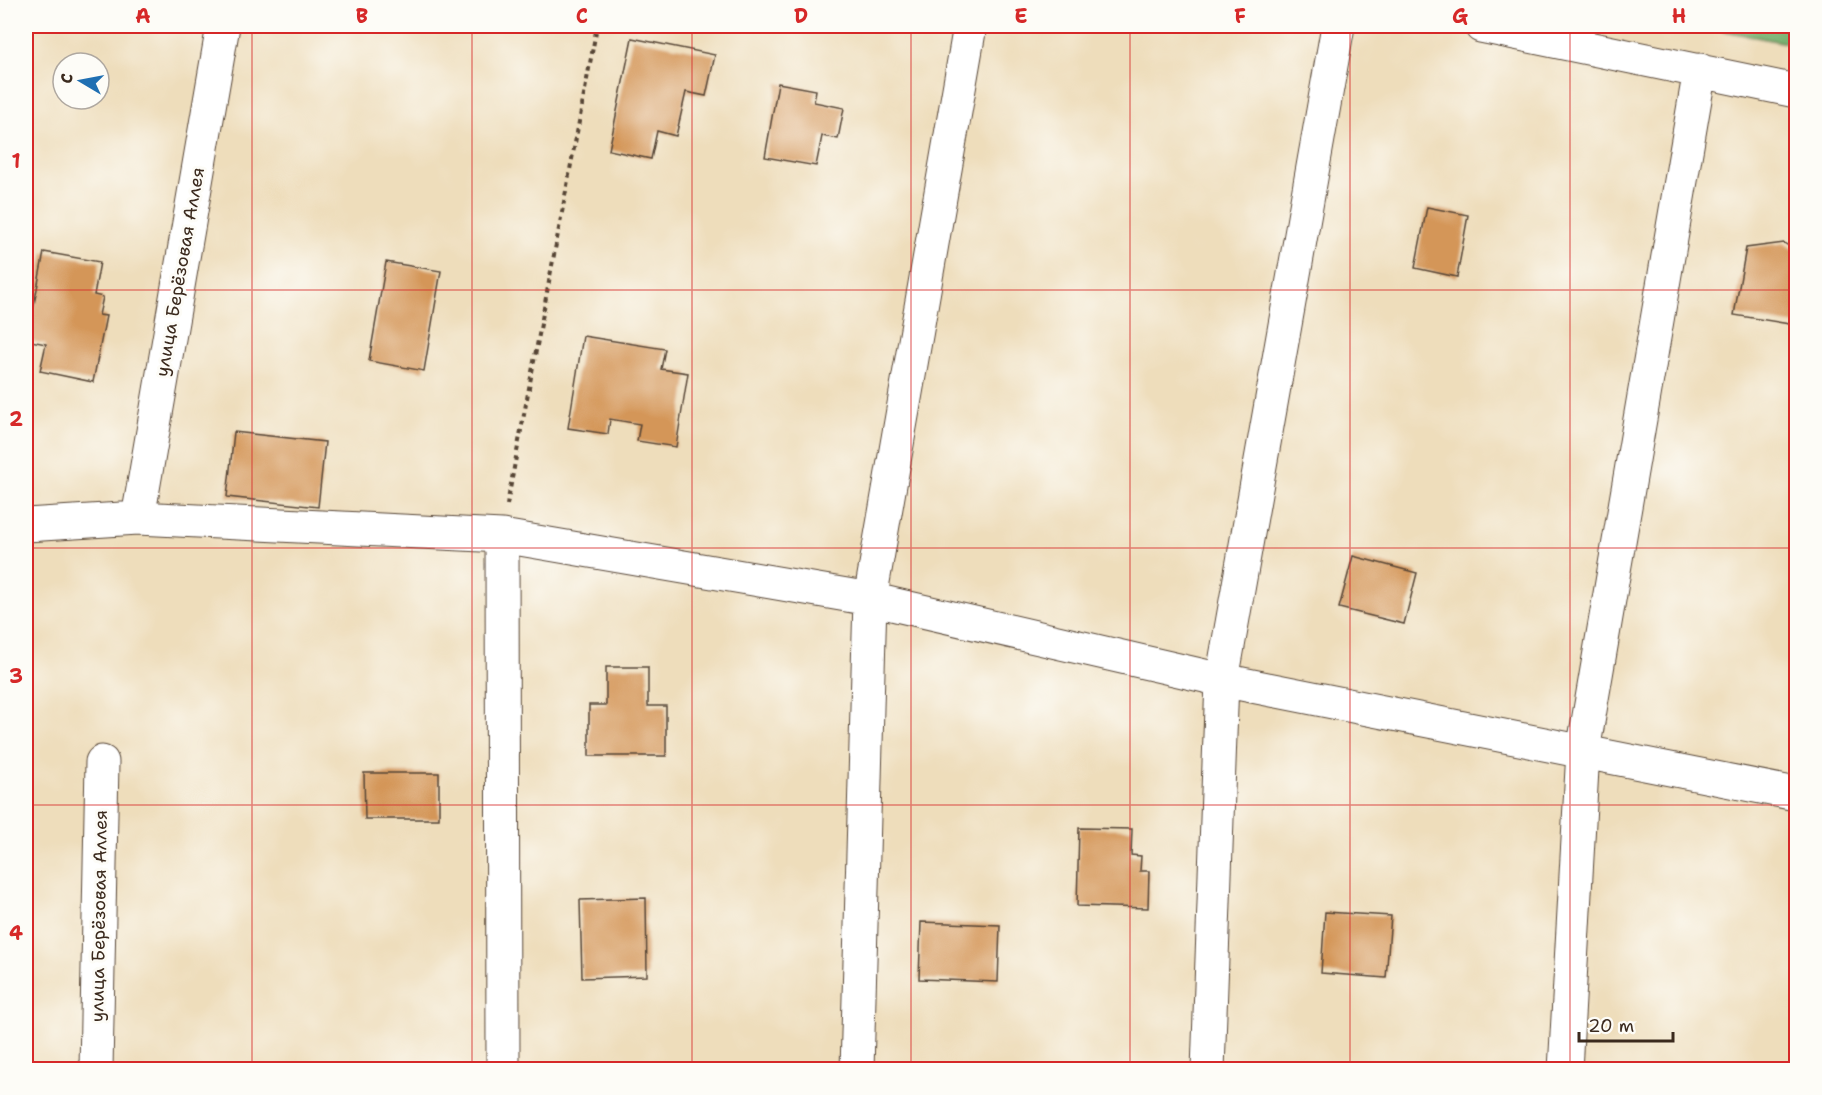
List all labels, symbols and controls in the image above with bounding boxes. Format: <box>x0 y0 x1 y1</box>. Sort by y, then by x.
text: A <box>135 3 151 29</box>
text: B <box>356 3 368 29</box>
text: C <box>576 3 588 29</box>
text: D <box>794 3 808 29</box>
text: E <box>1014 3 1028 29</box>
text: F <box>1234 3 1246 29</box>
text: G <box>1452 3 1468 29</box>
text: H <box>1672 3 1686 29</box>
north arrow <box>51 51 111 111</box>
text: С <box>56 72 78 85</box>
text: 1 <box>11 148 21 174</box>
street label: улица Берёзовая Аллея <box>150 165 210 379</box>
text: 2 <box>9 406 23 432</box>
text: 3 <box>9 663 23 689</box>
street label: улица Берёзовая Аллея <box>85 810 113 1022</box>
text: 4 <box>9 920 23 946</box>
scale bar <box>1579 1005 1674 1043</box>
text: 20 m <box>1588 1014 1634 1038</box>

